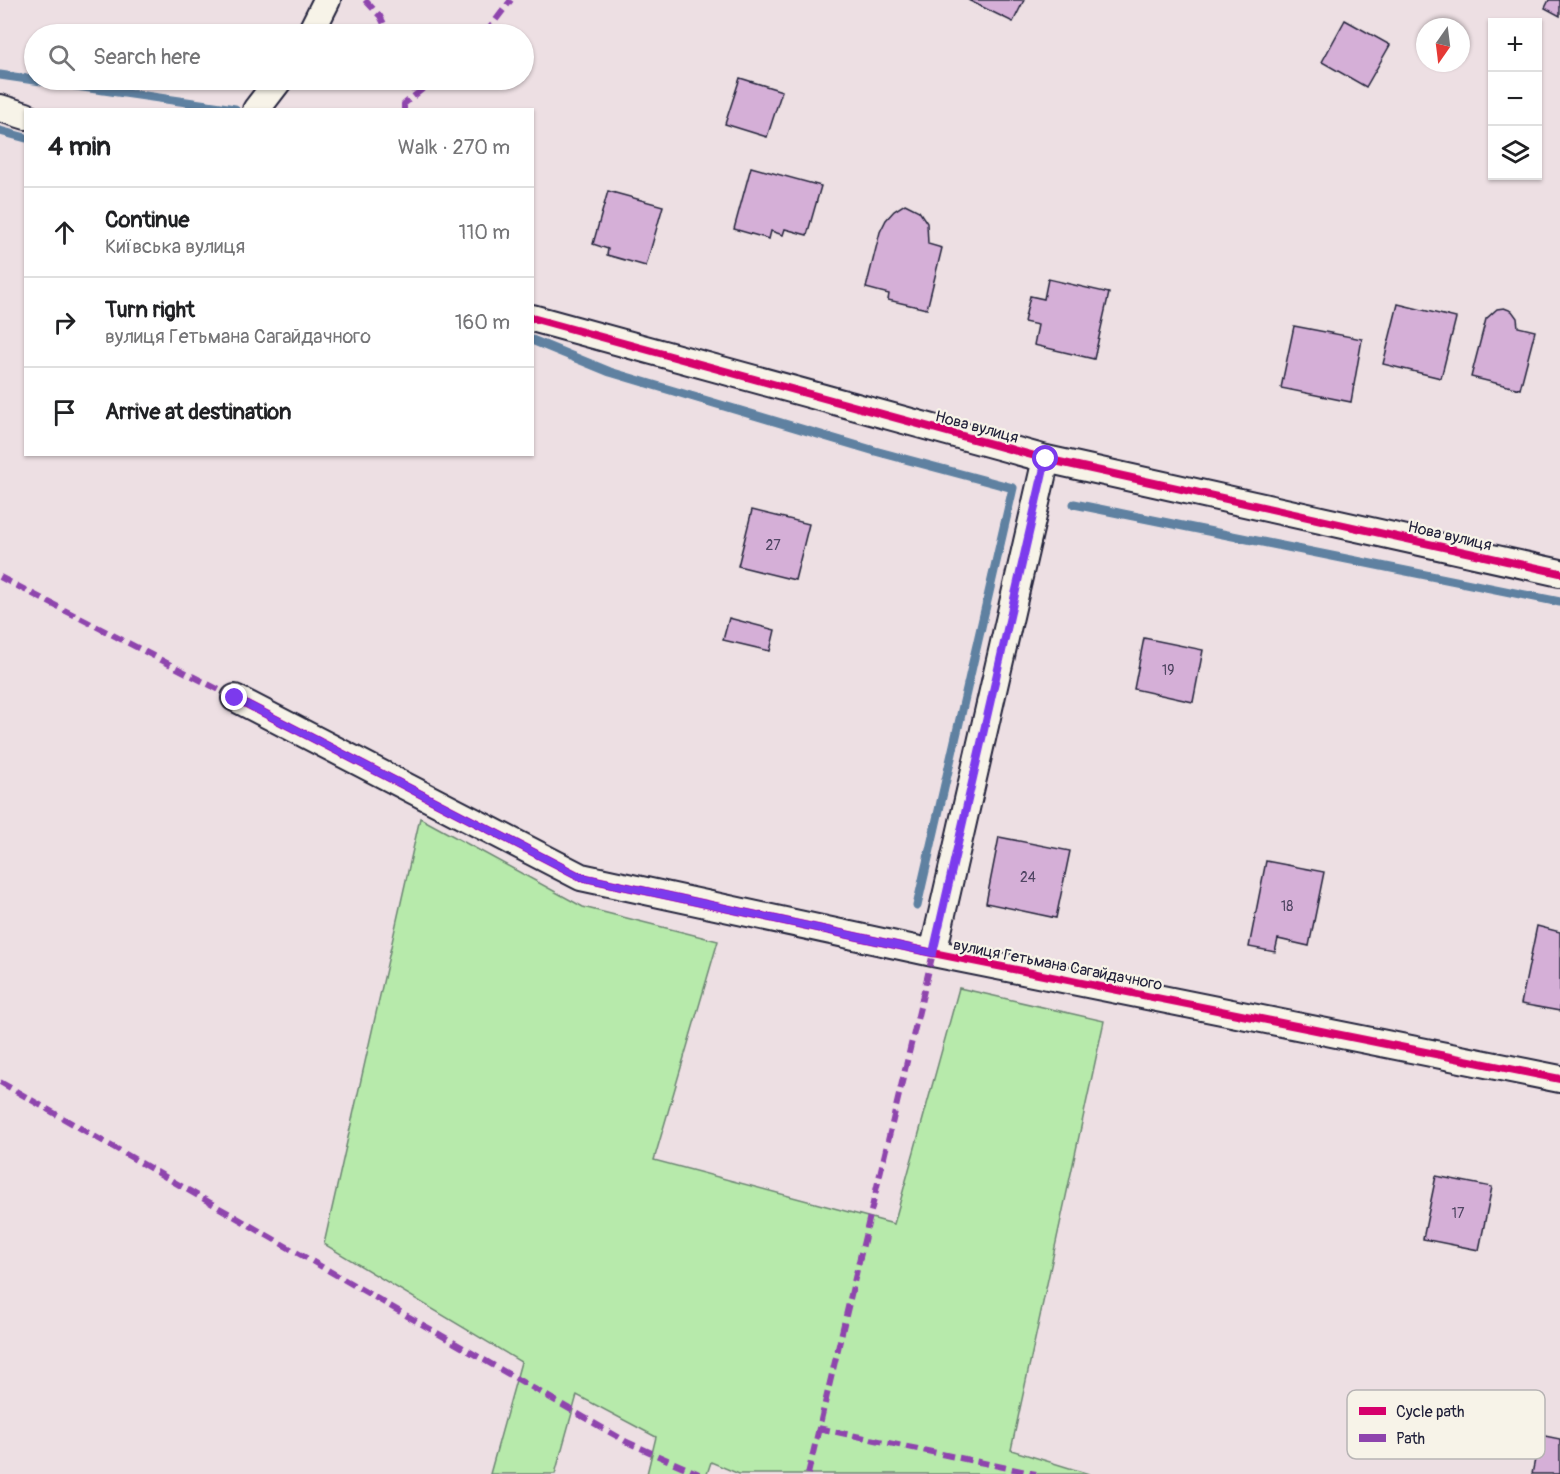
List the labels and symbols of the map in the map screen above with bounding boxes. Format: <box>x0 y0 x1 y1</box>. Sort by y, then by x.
north arrow <box>1416 18 1470 72</box>
street label: Нова вулиця <box>933 406 1021 448</box>
route start <box>1032 445 1058 471</box>
street label: Нова вулиця <box>1406 517 1494 555</box>
house number: 27 <box>765 537 781 554</box>
house number: 19 <box>1162 662 1174 679</box>
route end <box>221 684 247 710</box>
house number: 24 <box>1020 869 1036 886</box>
house number: 18 <box>1281 898 1293 915</box>
street label: вулиця Гетьмана Сагайдачного <box>951 935 1165 995</box>
house number: 17 <box>1452 1205 1465 1222</box>
legend <box>1347 1390 1545 1459</box>
text: Cycle path <box>1396 1402 1464 1422</box>
text: Path <box>1396 1429 1425 1449</box>

